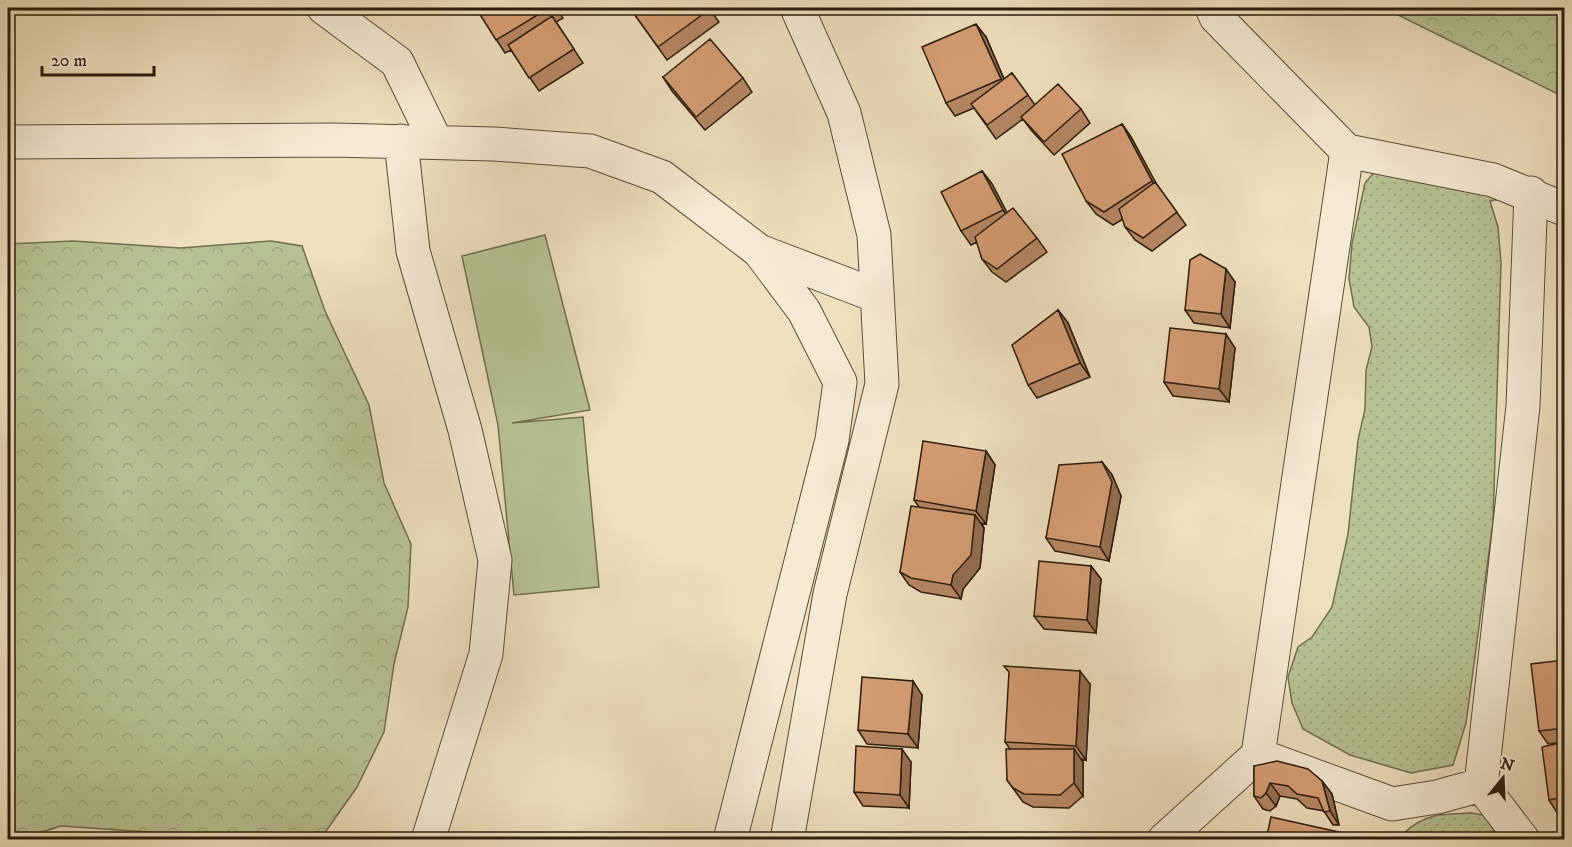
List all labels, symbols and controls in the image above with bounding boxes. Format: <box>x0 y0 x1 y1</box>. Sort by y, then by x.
scale bar <box>42 39 154 77</box>
text: 20 m <box>51 50 87 72</box>
north arrow <box>1473 748 1533 808</box>
text: N <box>1498 753 1517 776</box>

